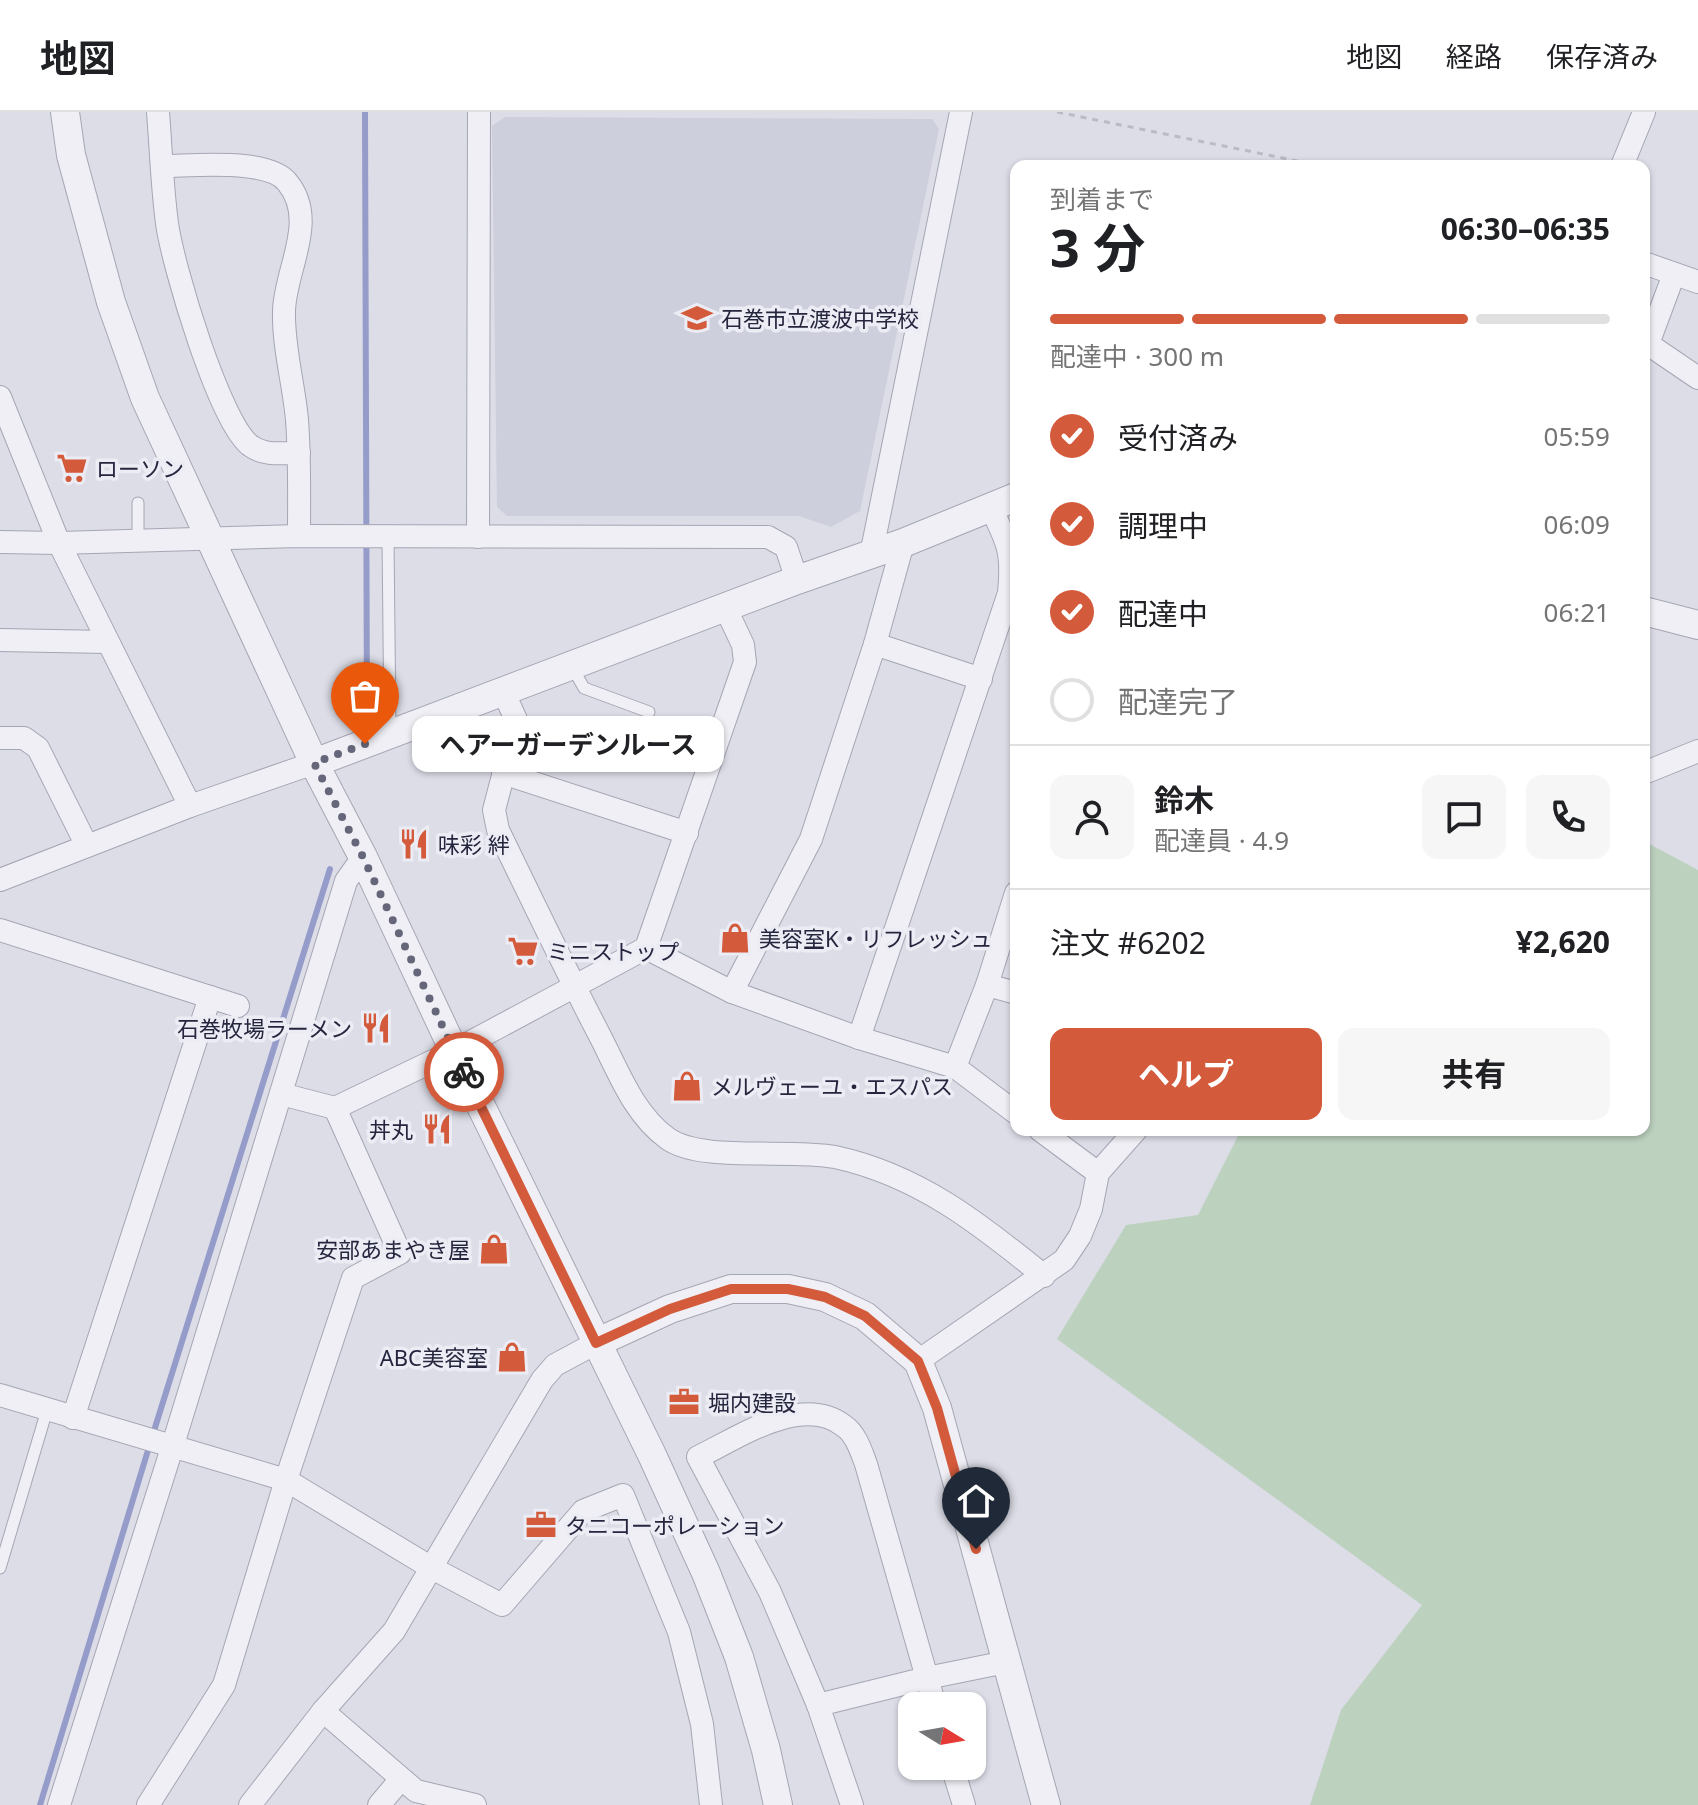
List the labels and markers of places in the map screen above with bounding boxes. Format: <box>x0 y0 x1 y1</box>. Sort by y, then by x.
school or university icon: 石巻市立渡波中学校 <box>680 301 714 335</box>
place label: 石巻市立渡波中学校 <box>721 303 919 333</box>
supermarket icon: ローソン <box>55 451 89 485</box>
place label: ローソン <box>96 453 184 483</box>
pin <box>331 662 399 744</box>
callout: ヘアーガーデンルース <box>413 716 725 772</box>
restaurant icon: 味彩 絆 <box>397 827 431 861</box>
place label: 味彩 絆 <box>438 829 510 859</box>
shop icon: 美容室K・リフレッシュ <box>718 921 752 955</box>
place label: 美容室K・リフレッシュ <box>759 923 993 953</box>
supermarket icon: ミニストップ <box>506 934 540 968</box>
place label: ミニストップ <box>547 936 679 966</box>
restaurant icon: 石巻牧場ラーメン <box>359 1011 393 1045</box>
place label: 石巻牧場ラーメン <box>177 1013 352 1043</box>
shop icon: メルヴェーユ・エスパス <box>670 1069 704 1103</box>
place label: メルヴェーユ・エスパス <box>711 1071 953 1101</box>
restaurant icon: 丼丸 <box>420 1112 454 1146</box>
place label: 丼丸 <box>369 1114 413 1144</box>
shop icon: 安部あまやき屋 <box>477 1232 511 1266</box>
place label: 安部あまやき屋 <box>316 1234 470 1264</box>
shop icon: ABC美容室 <box>495 1340 529 1374</box>
place label: ABC美容室 <box>380 1342 488 1372</box>
office icon: 堀内建設 <box>667 1385 701 1419</box>
place label: 堀内建設 <box>708 1387 796 1417</box>
pin <box>942 1467 1010 1549</box>
office icon: タニコーポレーション <box>524 1508 558 1542</box>
place label: タニコーポレーション <box>565 1510 785 1540</box>

